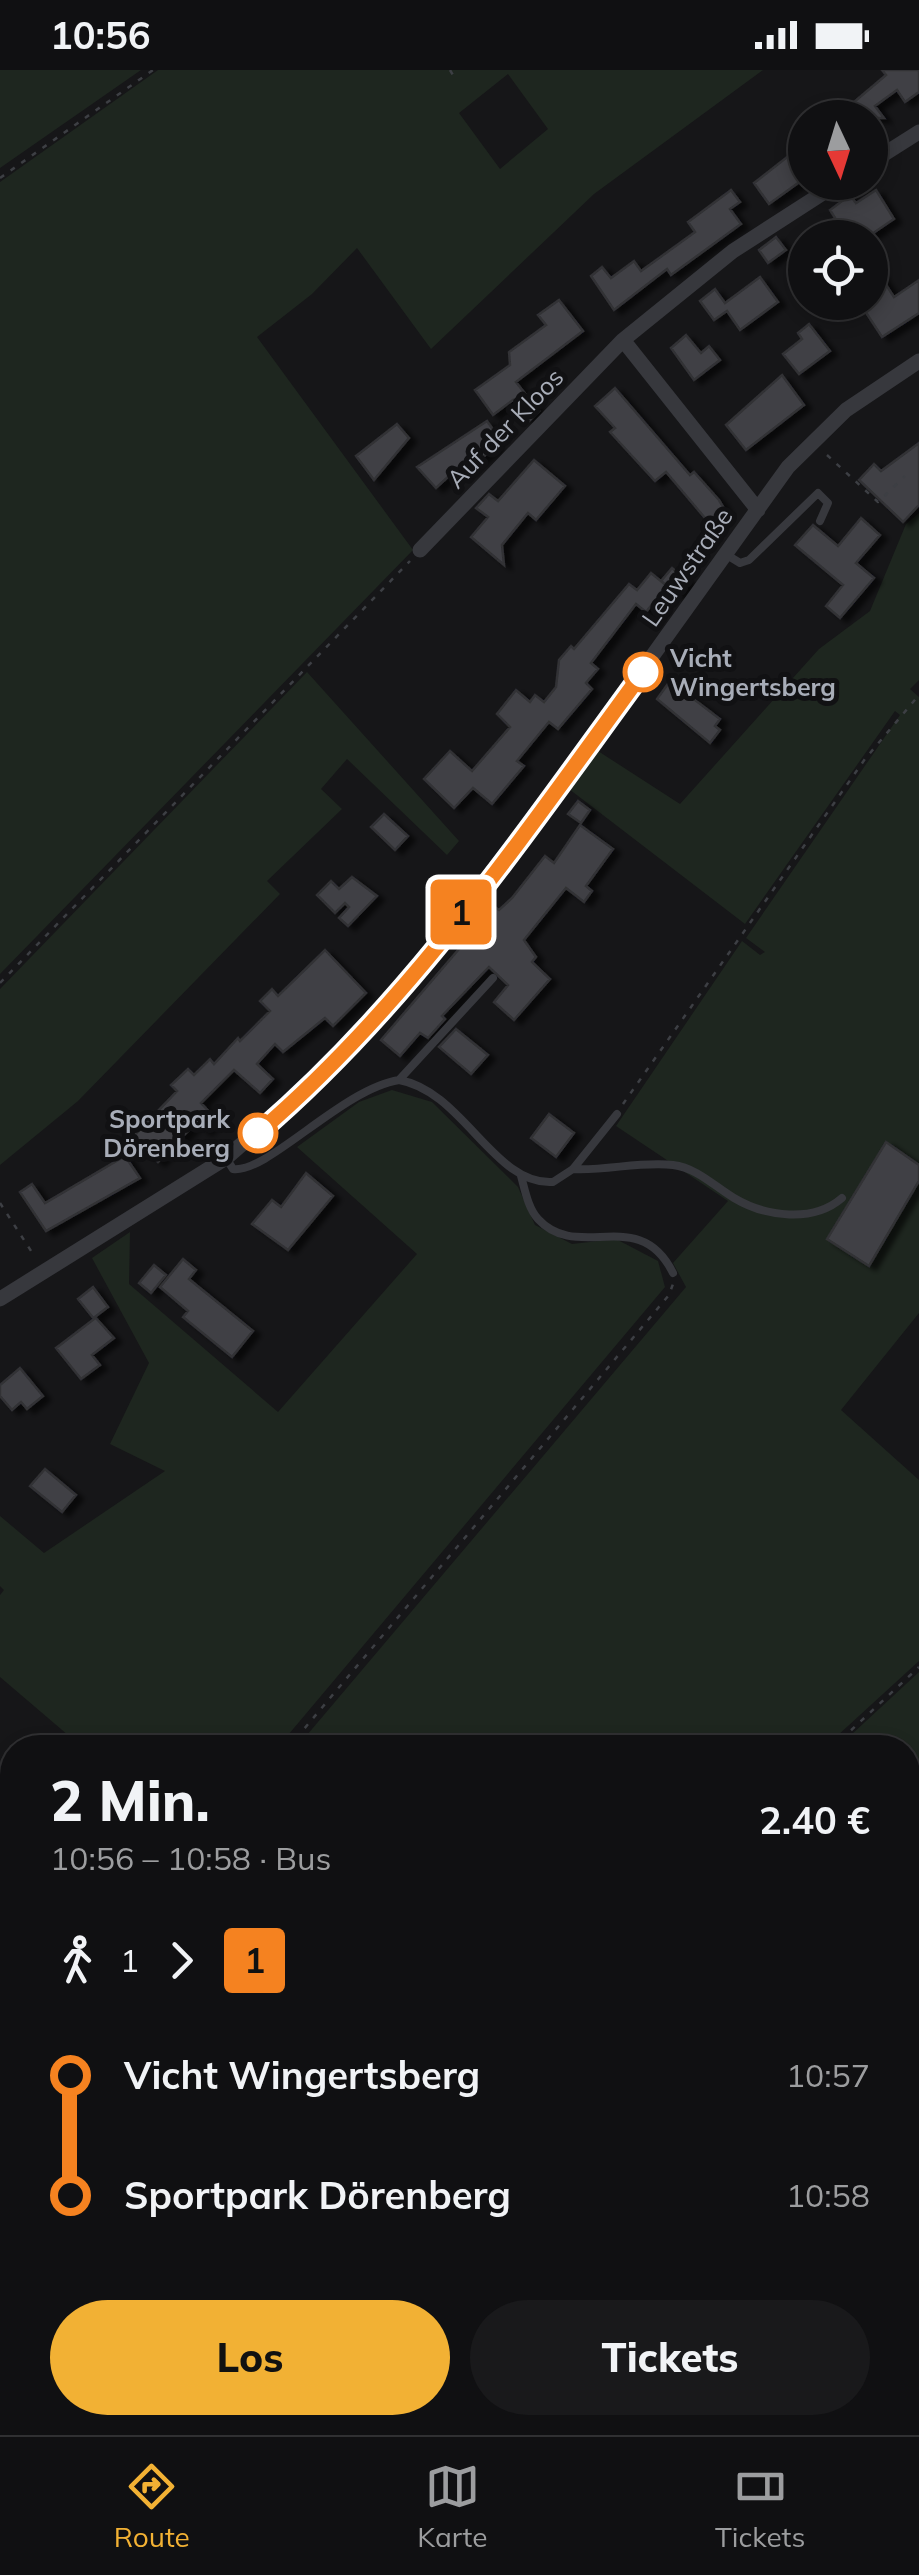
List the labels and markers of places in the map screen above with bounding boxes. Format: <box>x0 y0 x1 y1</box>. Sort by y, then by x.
place label: Vicht Wingertsberg <box>669 642 836 702</box>
marker: Vicht Wingertsberg <box>624 653 662 691</box>
place label: Sportpark Dörenberg <box>103 1103 231 1163</box>
marker: Sportpark Dörenberg <box>239 1114 277 1152</box>

